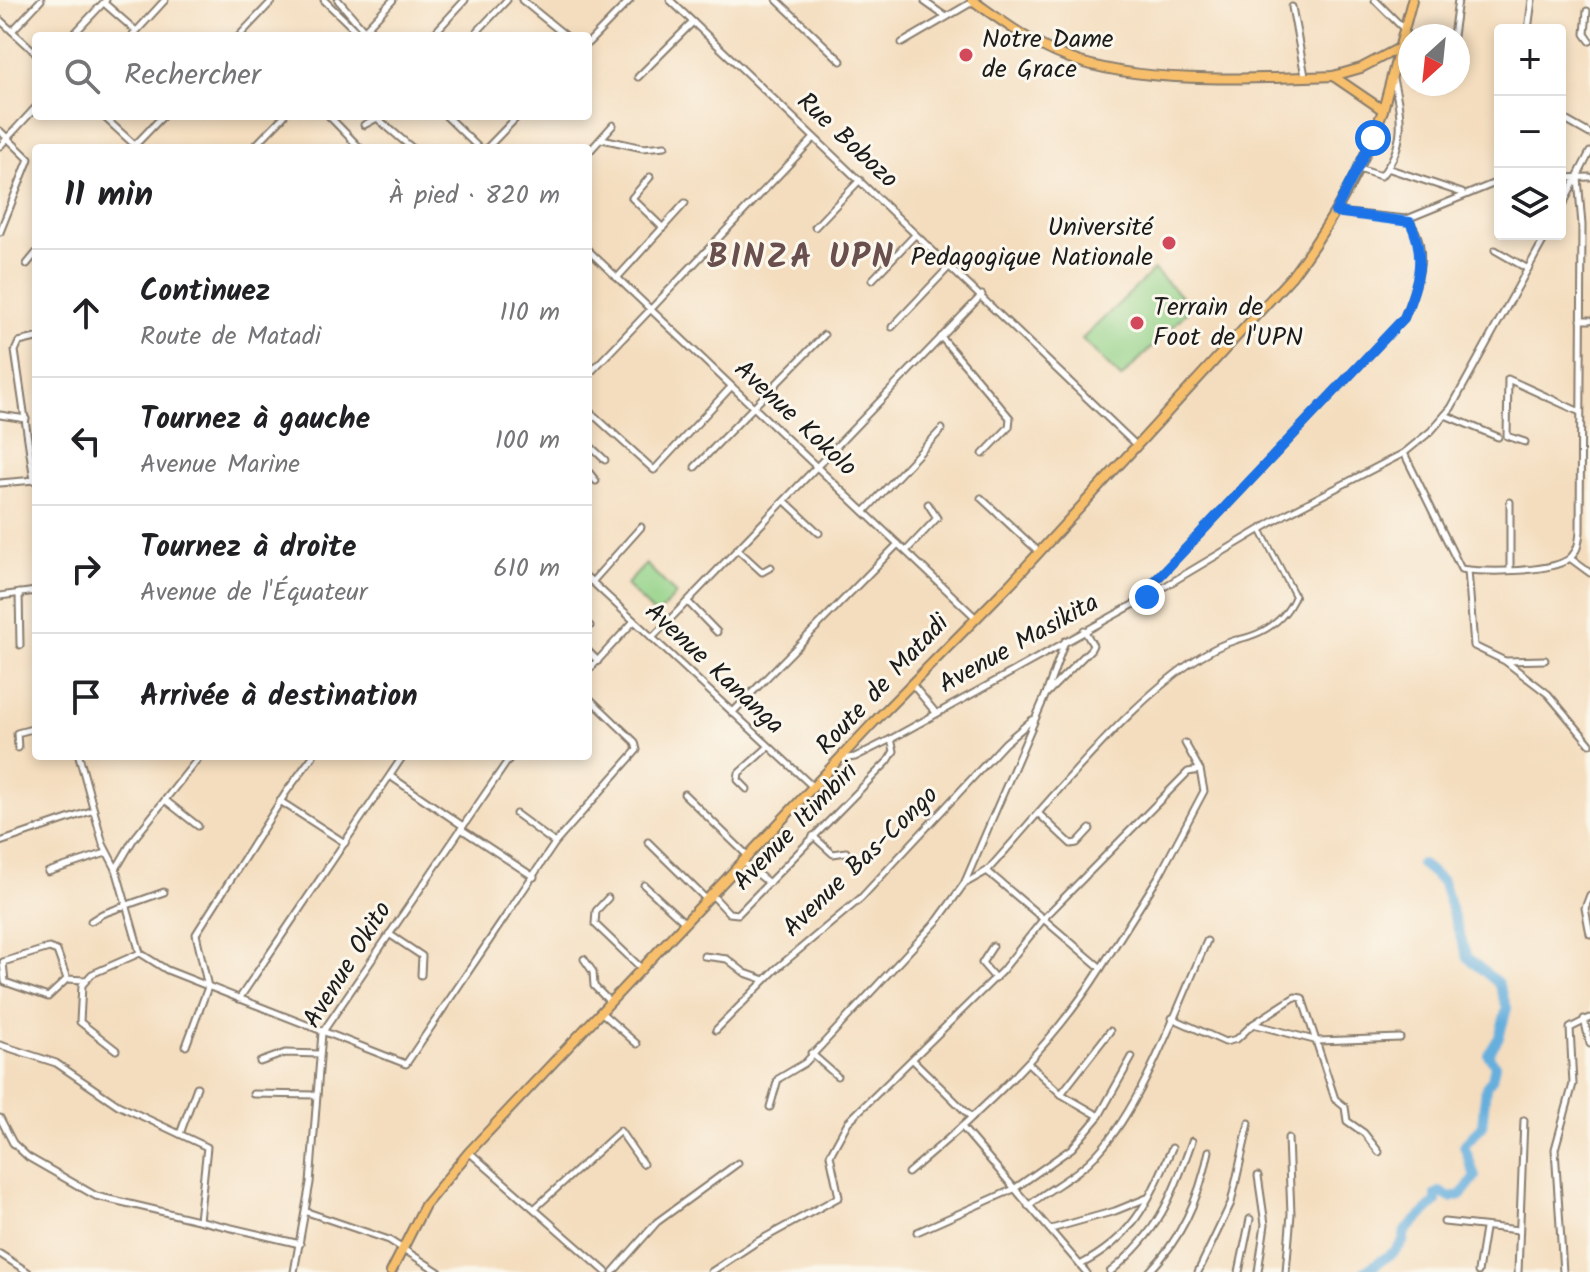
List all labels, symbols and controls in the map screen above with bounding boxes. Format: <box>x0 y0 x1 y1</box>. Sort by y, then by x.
place label: Notre Dame de Grace <box>982 19 1114 91</box>
north arrow <box>1398 24 1470 96</box>
map controls <box>1494 24 1566 240</box>
button: + <box>1494 24 1566 96</box>
search box <box>32 32 592 120</box>
marker: Notre Dame de Grace <box>957 46 975 64</box>
text: Rechercher <box>124 52 261 100</box>
icon: search <box>60 54 104 98</box>
street label: Rue Bobozo <box>786 82 908 200</box>
button: − <box>1494 96 1566 168</box>
route start <box>1355 120 1391 156</box>
button: layers <box>1494 168 1566 240</box>
text: 11 min <box>64 169 153 223</box>
text: À pied · 820 m <box>389 175 560 217</box>
place label: Université Pedagogique Nationale <box>910 207 1155 279</box>
district label: BINZA UPN <box>707 231 895 285</box>
marker: Université Pedagogique Nationale <box>1160 234 1178 252</box>
text: Continuez <box>140 268 270 316</box>
place label: Terrain de Foot de l'UPN <box>1153 287 1303 359</box>
icon: ahead <box>64 291 108 335</box>
text: 110 m <box>500 292 560 334</box>
marker: Terrain de Foot de l'UPN <box>1128 314 1146 332</box>
text: Route de Matadi <box>140 316 321 358</box>
street label: Avenue Kokolo <box>724 350 866 488</box>
text: Tournez à gauche <box>140 396 370 444</box>
icon: left <box>64 419 108 463</box>
text: 100 m <box>495 420 560 462</box>
text: Avenue Marine <box>140 444 300 486</box>
text: Tournez à droite <box>140 524 356 572</box>
icon: right <box>64 547 108 591</box>
text: 610 m <box>493 548 560 590</box>
text: Avenue de l'Équateur <box>140 572 367 614</box>
route end <box>1129 579 1165 615</box>
street label: Avenue Masikita <box>931 583 1107 705</box>
street label: Avenue Kananga <box>634 593 794 745</box>
street label: Route de Matadi <box>806 603 961 765</box>
text: Arrivée à destination <box>140 673 418 721</box>
icon: arrive <box>64 675 108 719</box>
street label: Avenue Itimbiri <box>723 751 870 902</box>
street label: Avenue Bas-Congo <box>773 776 949 948</box>
street label: Avenue Okito <box>292 893 404 1037</box>

